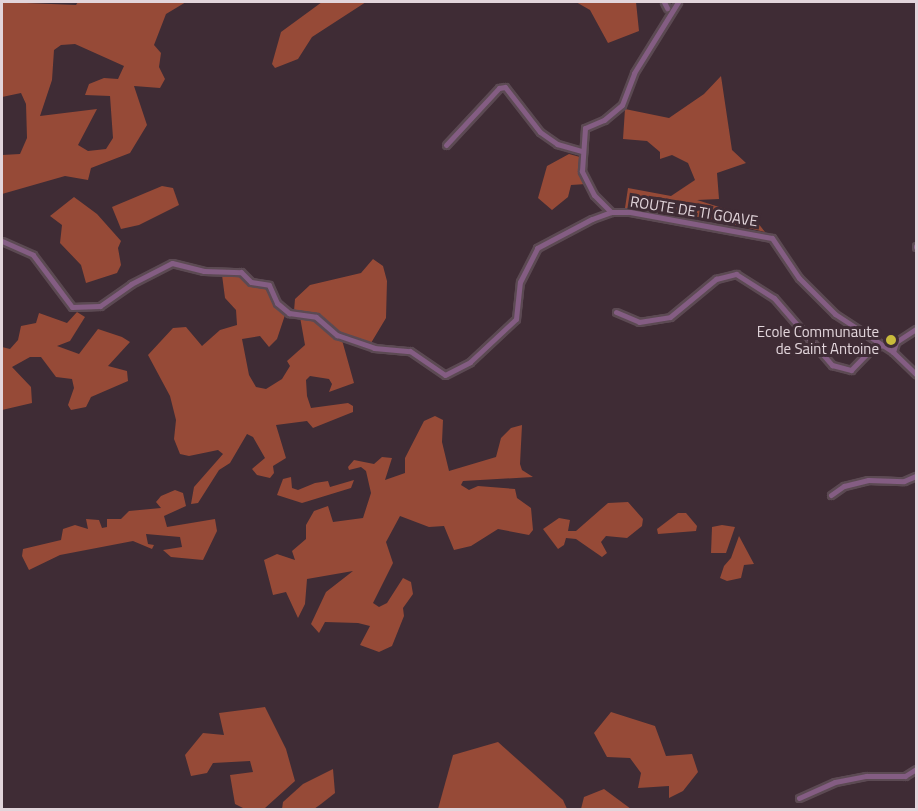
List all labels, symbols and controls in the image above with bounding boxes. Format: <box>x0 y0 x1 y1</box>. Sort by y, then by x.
street label: ROUTE DE TI GOAVE <box>629 192 759 230</box>
place label: Ecole Communaute de Saint Antoine <box>757 322 879 357</box>
marker: Ecole Communaute de Saint Antoine <box>884 333 898 347</box>

